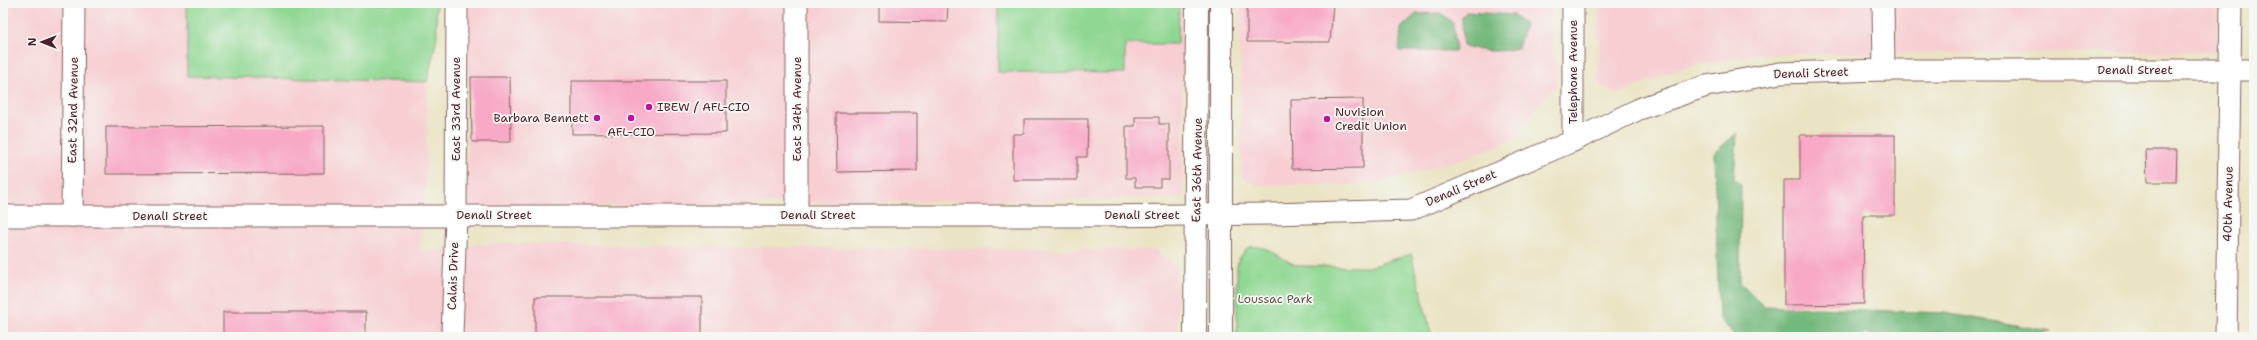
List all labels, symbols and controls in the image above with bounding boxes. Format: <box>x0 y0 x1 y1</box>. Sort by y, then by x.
street label: Telephone Avenue <box>1565 19 1581 124</box>
north arrow <box>22 22 62 62</box>
text: N <box>25 37 40 46</box>
street label: East 32nd Avenue <box>64 56 82 163</box>
street label: East 33rd Avenue <box>448 56 464 161</box>
street label: East 34th Avenue <box>789 56 805 162</box>
street label: Denali Street <box>2097 62 2173 78</box>
street label: Denali Street <box>1773 64 1849 82</box>
place label: IBEW / AFL-CIO <box>657 99 750 115</box>
marker: IBEW / AFL-CIO <box>644 102 654 112</box>
place label: Nuvision Credit Union <box>1335 104 1407 134</box>
place label: Barbara Bennett <box>494 110 589 126</box>
marker: Barbara Bennett <box>592 113 602 123</box>
marker: AFL-CIO <box>626 113 636 123</box>
marker: Nuvision Credit Union <box>1322 114 1332 124</box>
street label: East 36th Avenue <box>1188 117 1206 223</box>
place label: AFL-CIO <box>607 124 655 140</box>
street label: Denali Street <box>1423 166 1499 210</box>
street label: 40th Avenue <box>2219 166 2237 242</box>
street label: Denali Street <box>456 207 532 223</box>
street label: Denali Street <box>780 207 856 223</box>
street label: Denali Street <box>1104 207 1180 223</box>
street label: Denali Street <box>132 208 208 224</box>
street label: Calais Drive <box>444 241 462 310</box>
park label: Loussac Park <box>1237 291 1313 307</box>

